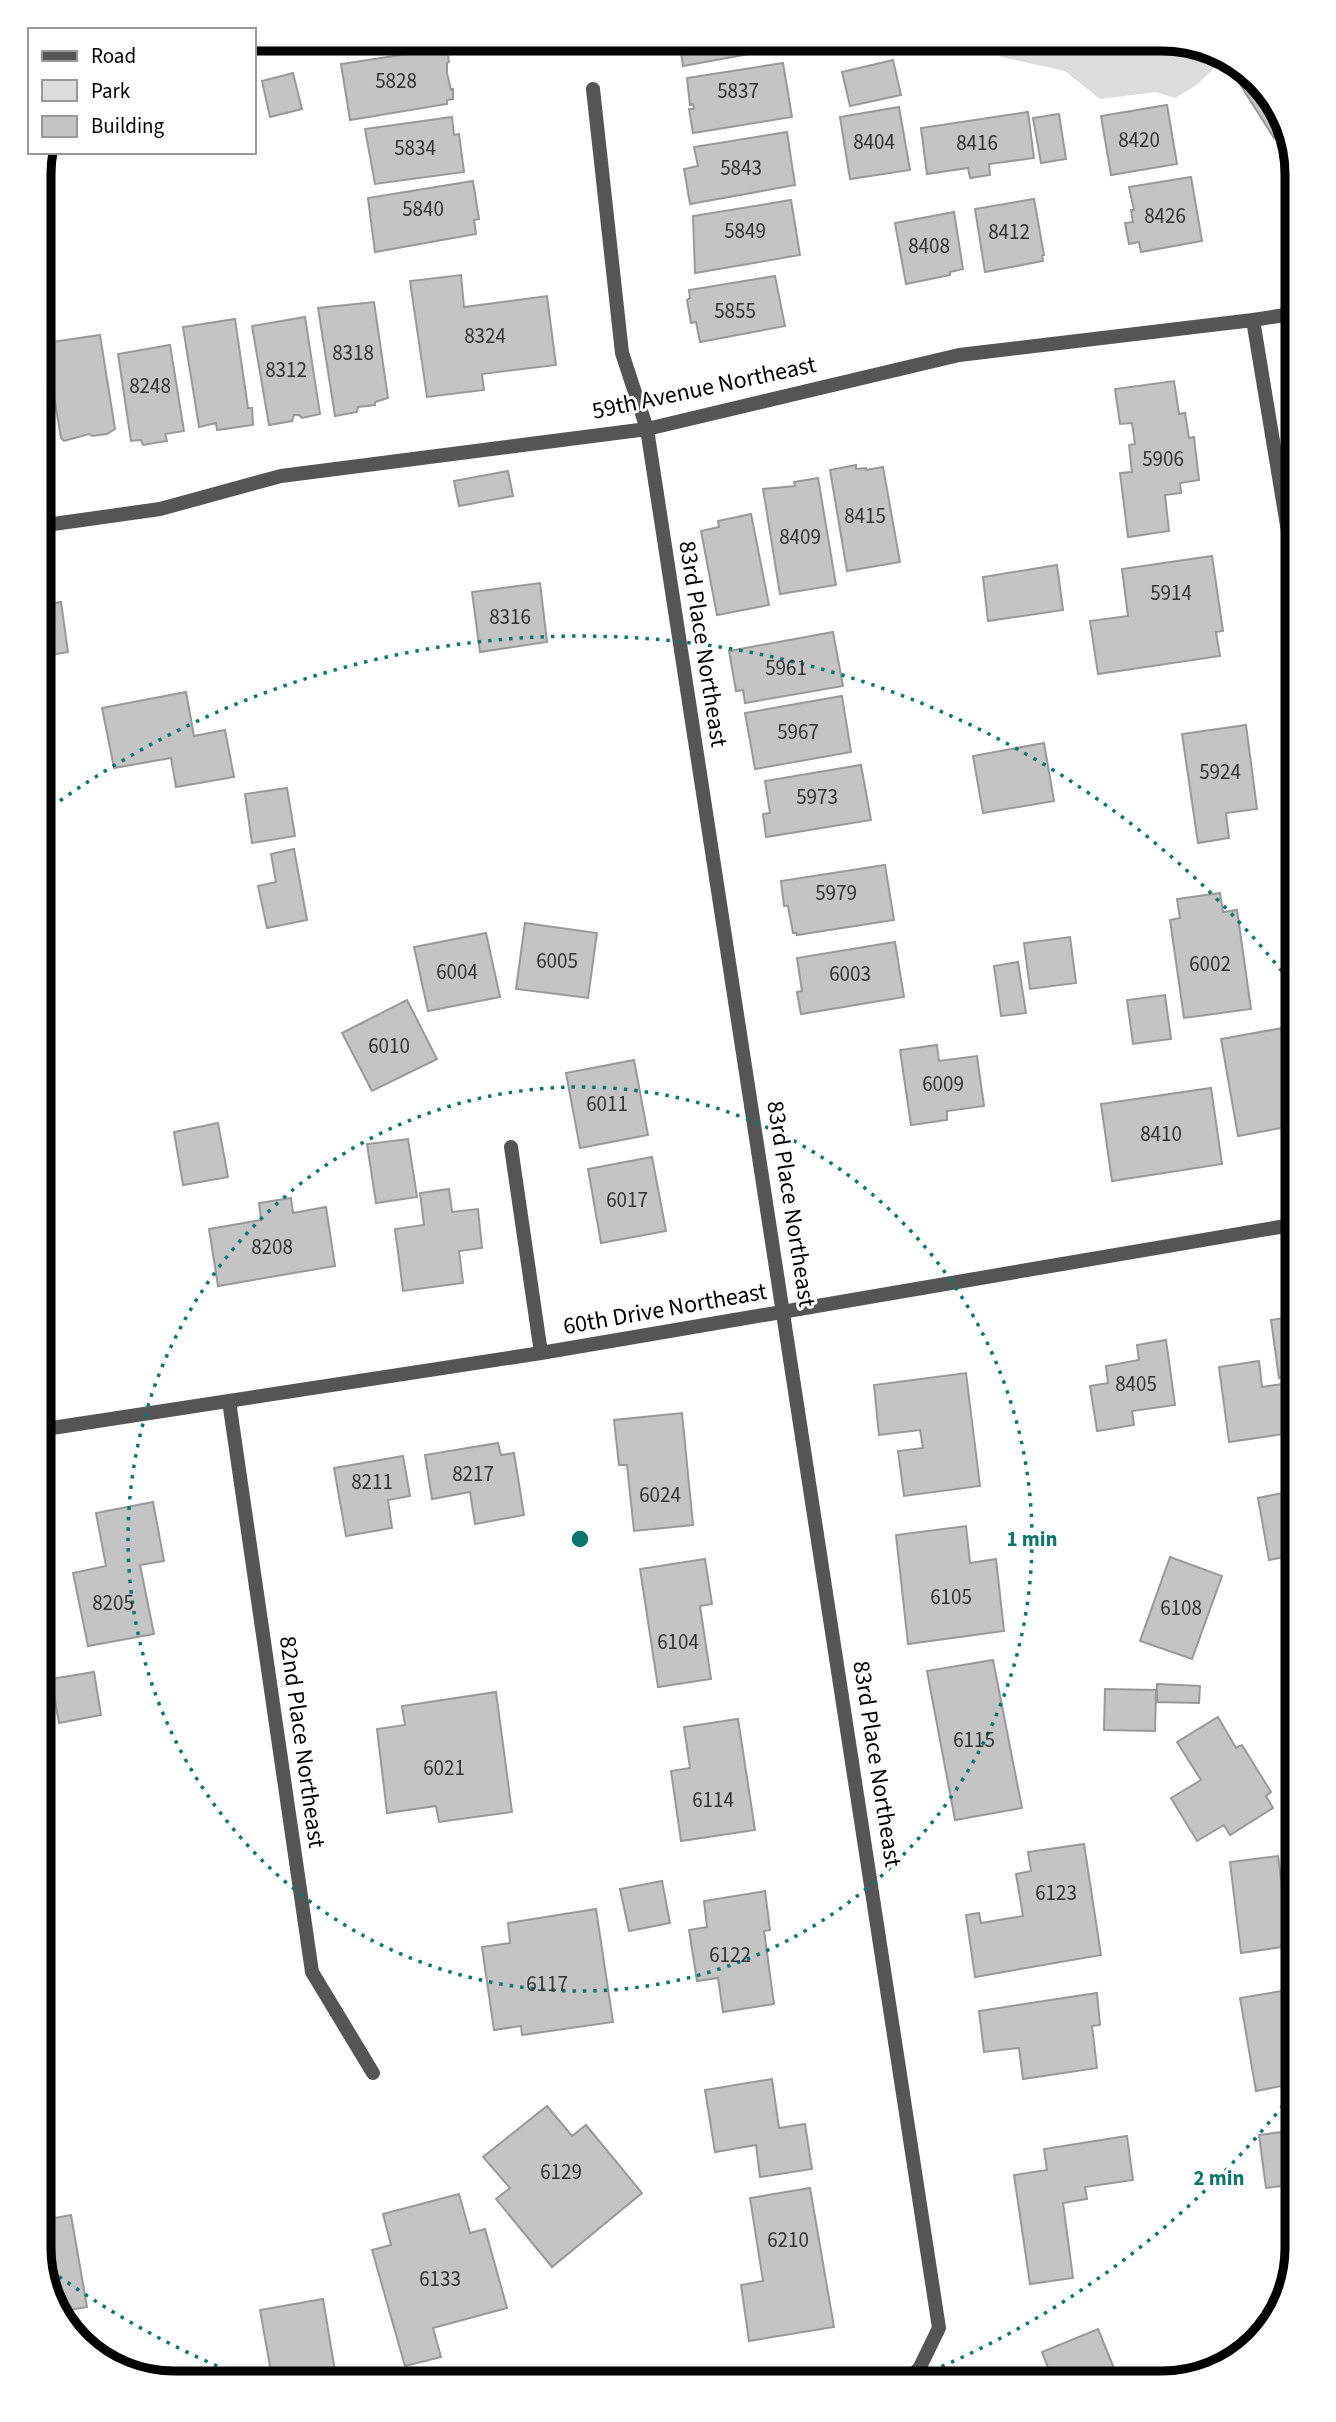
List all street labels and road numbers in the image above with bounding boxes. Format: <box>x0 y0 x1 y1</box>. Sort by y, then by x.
street label: 59th Avenue Northeast <box>589 347 819 429</box>
street label: 83rd Place Northeast <box>669 538 737 750</box>
street label: 83rd Place Northeast <box>757 1098 825 1310</box>
street label: 60th Drive Northeast <box>561 1274 769 1344</box>
street label: 82nd Place Northeast <box>270 1634 334 1850</box>
street label: 83rd Place Northeast <box>843 1658 911 1870</box>

